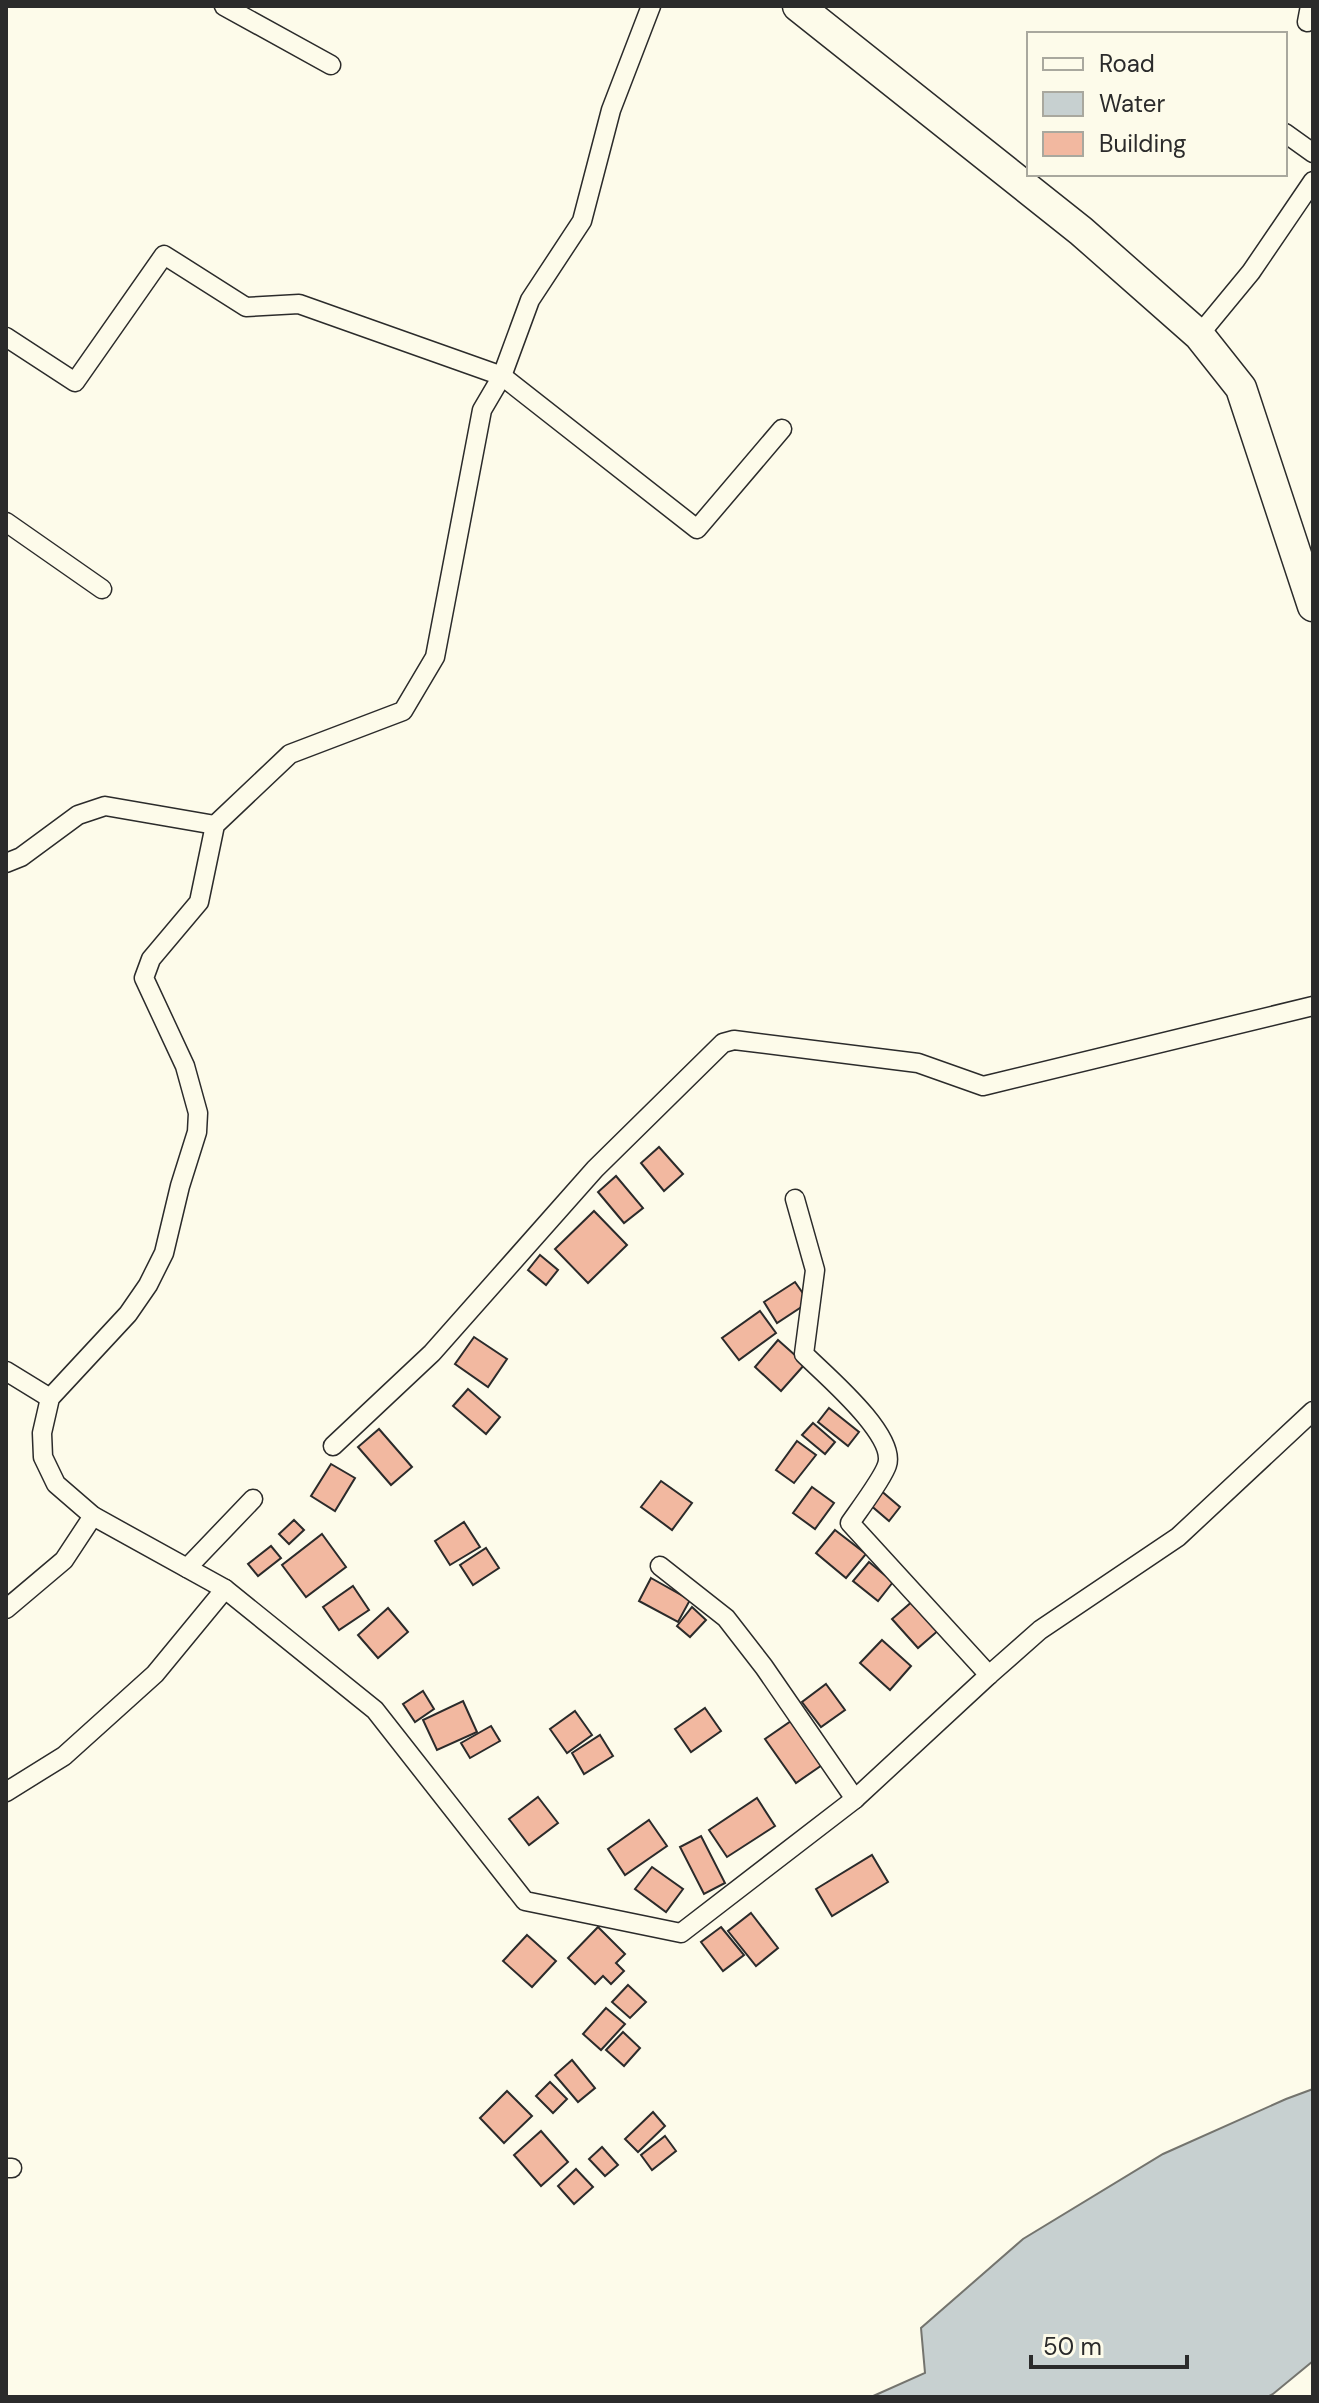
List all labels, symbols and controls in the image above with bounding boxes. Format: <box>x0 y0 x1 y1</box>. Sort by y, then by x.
legend <box>1027 32 1287 176</box>
text: Road <box>1099 48 1155 79</box>
text: Water <box>1099 88 1165 119</box>
text: Building <box>1099 128 1186 159</box>
scale bar <box>1031 2319 1187 2369</box>
text: 50 m <box>1043 2331 1102 2362</box>

